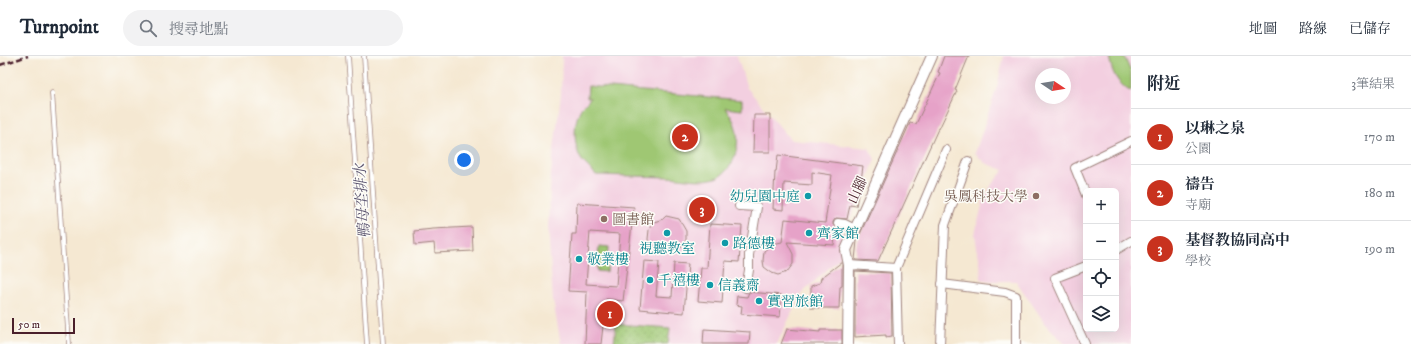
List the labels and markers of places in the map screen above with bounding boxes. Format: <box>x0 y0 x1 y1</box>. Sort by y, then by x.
pin: 2 <box>672 122 698 152</box>
place label: 幼兒園中庭 <box>730 188 800 206</box>
place label: 吳鳳科技大學 <box>944 188 1028 206</box>
marker: 幼兒園中庭 <box>803 191 813 201</box>
marker: 吳鳳科技大學 <box>1031 191 1041 201</box>
pin: 3 <box>689 195 715 225</box>
place label: 圖書館 <box>612 211 654 229</box>
marker: 圖書館 <box>599 214 609 224</box>
place label: 齊家館 <box>817 225 859 243</box>
marker: 視聽教室 <box>662 228 672 238</box>
marker: 齊家館 <box>804 228 814 238</box>
place label: 路德樓 <box>733 235 775 253</box>
marker: 路德樓 <box>720 238 730 248</box>
place label: 視聽教室 <box>639 240 695 258</box>
place label: 敬業樓 <box>587 251 629 269</box>
marker: 敬業樓 <box>574 254 584 264</box>
place label: 千禧樓 <box>658 272 700 290</box>
marker: 千禧樓 <box>645 275 655 285</box>
place label: 信義齋 <box>718 277 760 295</box>
marker: 信義齋 <box>705 280 715 290</box>
place label: 實習旅館 <box>767 293 823 311</box>
marker: 實習旅館 <box>754 296 764 306</box>
pin: 1 <box>597 299 623 329</box>

